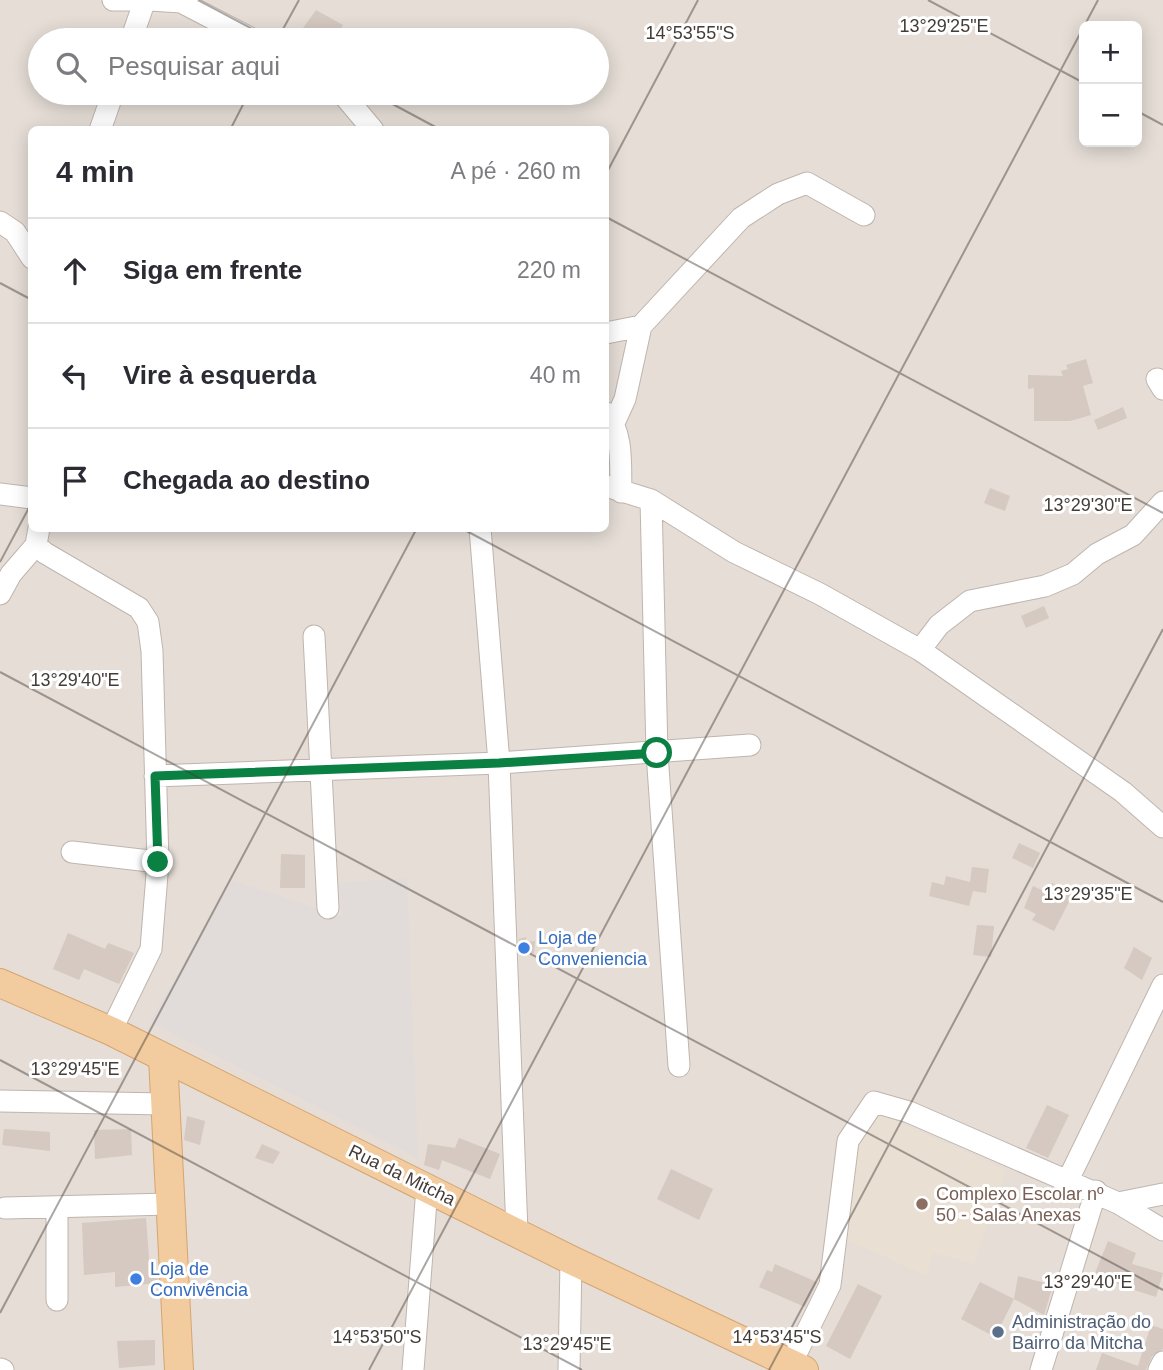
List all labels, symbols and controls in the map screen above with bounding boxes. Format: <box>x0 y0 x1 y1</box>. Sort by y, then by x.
text: 13°29'25"E <box>899 16 989 36</box>
map controls <box>1079 21 1142 147</box>
button: + <box>1079 21 1142 84</box>
text: 14°53'55"S <box>645 23 735 43</box>
search box <box>28 28 609 105</box>
icon: search <box>52 48 90 86</box>
text: Pesquisar aqui <box>108 51 280 81</box>
button: − <box>1079 84 1142 147</box>
text: 4 min <box>56 155 134 188</box>
text: A pé · 260 m <box>451 158 581 184</box>
icon: ahead <box>56 252 94 290</box>
text: Siga em frente <box>123 255 302 285</box>
text: 220 m <box>517 257 581 283</box>
icon: left <box>56 357 94 395</box>
text: Vire à esquerda <box>123 360 316 390</box>
text: 40 m <box>530 362 581 388</box>
icon: arrive <box>56 462 94 500</box>
text: Chegada ao destino <box>123 465 370 495</box>
text: 13°29'30"E <box>1043 495 1133 515</box>
text: 13°29'40"E <box>30 670 120 690</box>
route start <box>641 737 672 768</box>
route end <box>142 846 173 877</box>
text: 13°29'35"E <box>1043 884 1133 904</box>
place label: Loja de Conveniencia <box>538 928 648 969</box>
marker: Loja de Conveniencia <box>516 940 532 956</box>
text: 13°29'45"E <box>30 1059 120 1079</box>
street label: Rua da Mitcha <box>345 1141 459 1210</box>
place label: Complexo Escolar nº 50 - Salas Anexas <box>936 1184 1104 1225</box>
marker: Complexo Escolar nº 50 - Salas Anexas <box>914 1196 930 1212</box>
place label: Loja de Convivência <box>150 1259 249 1300</box>
marker: Loja de Convivência <box>128 1271 144 1287</box>
text: 13°29'40"E <box>1043 1272 1133 1292</box>
place label: Administração do Bairro da Mitcha <box>1012 1312 1151 1353</box>
marker: Administração do Bairro da Mitcha <box>990 1324 1006 1340</box>
text: 14°53'50"S <box>332 1327 422 1347</box>
text: 14°53'45"S <box>732 1327 822 1347</box>
text: 13°29'45"E <box>522 1334 612 1354</box>

